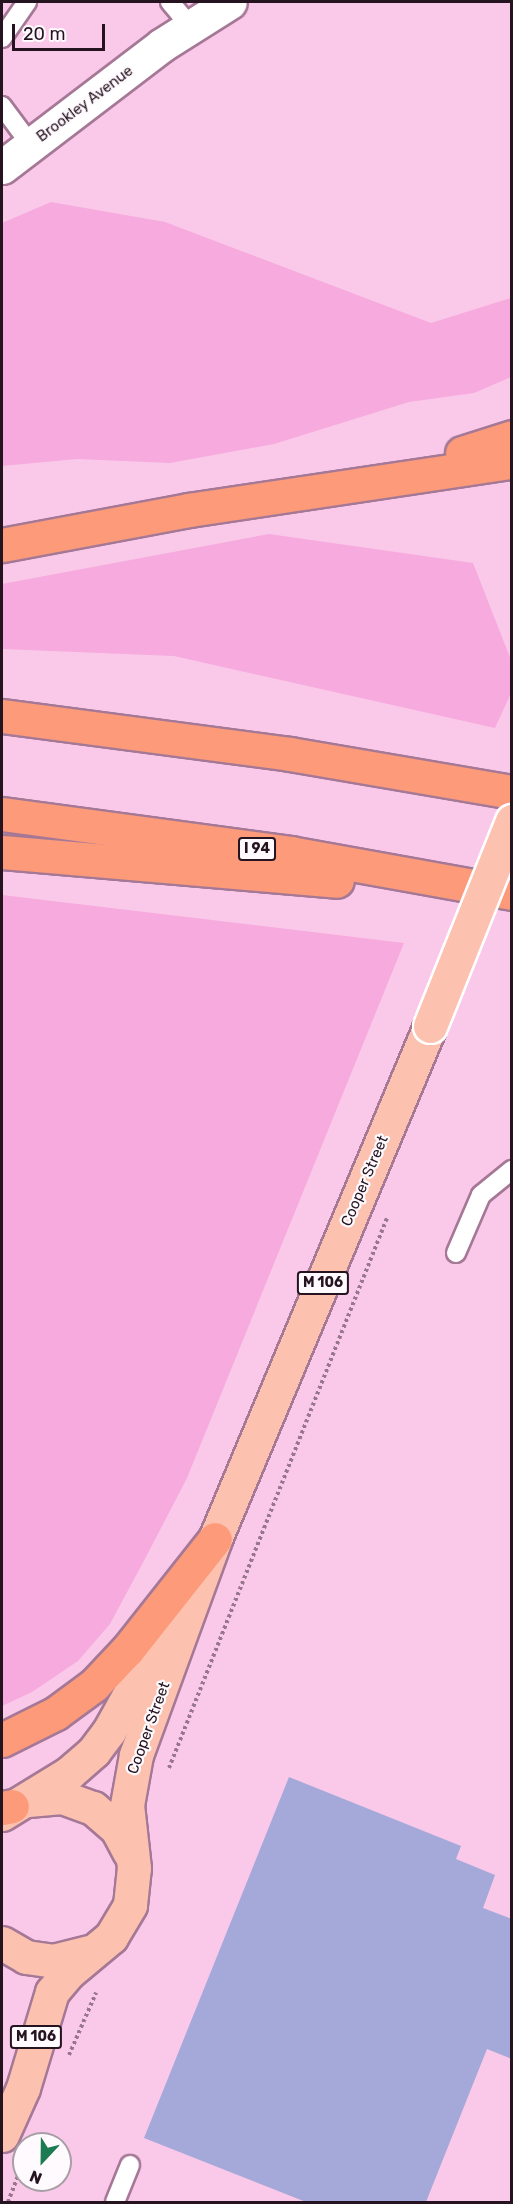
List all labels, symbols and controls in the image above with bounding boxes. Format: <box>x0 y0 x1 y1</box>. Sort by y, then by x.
scale bar <box>15 12 108 50</box>
text: 20 m <box>23 23 65 45</box>
street label: Brookley Avenue <box>33 62 137 146</box>
road number: I 94 <box>238 838 276 860</box>
street label: Cooper Street <box>338 1133 392 1229</box>
road number: M 106 <box>296 1272 350 1294</box>
street label: Cooper Street <box>124 1679 174 1777</box>
road number: M 106 <box>9 2026 63 2048</box>
north arrow <box>12 2132 72 2192</box>
text: N <box>27 2166 45 2188</box>

